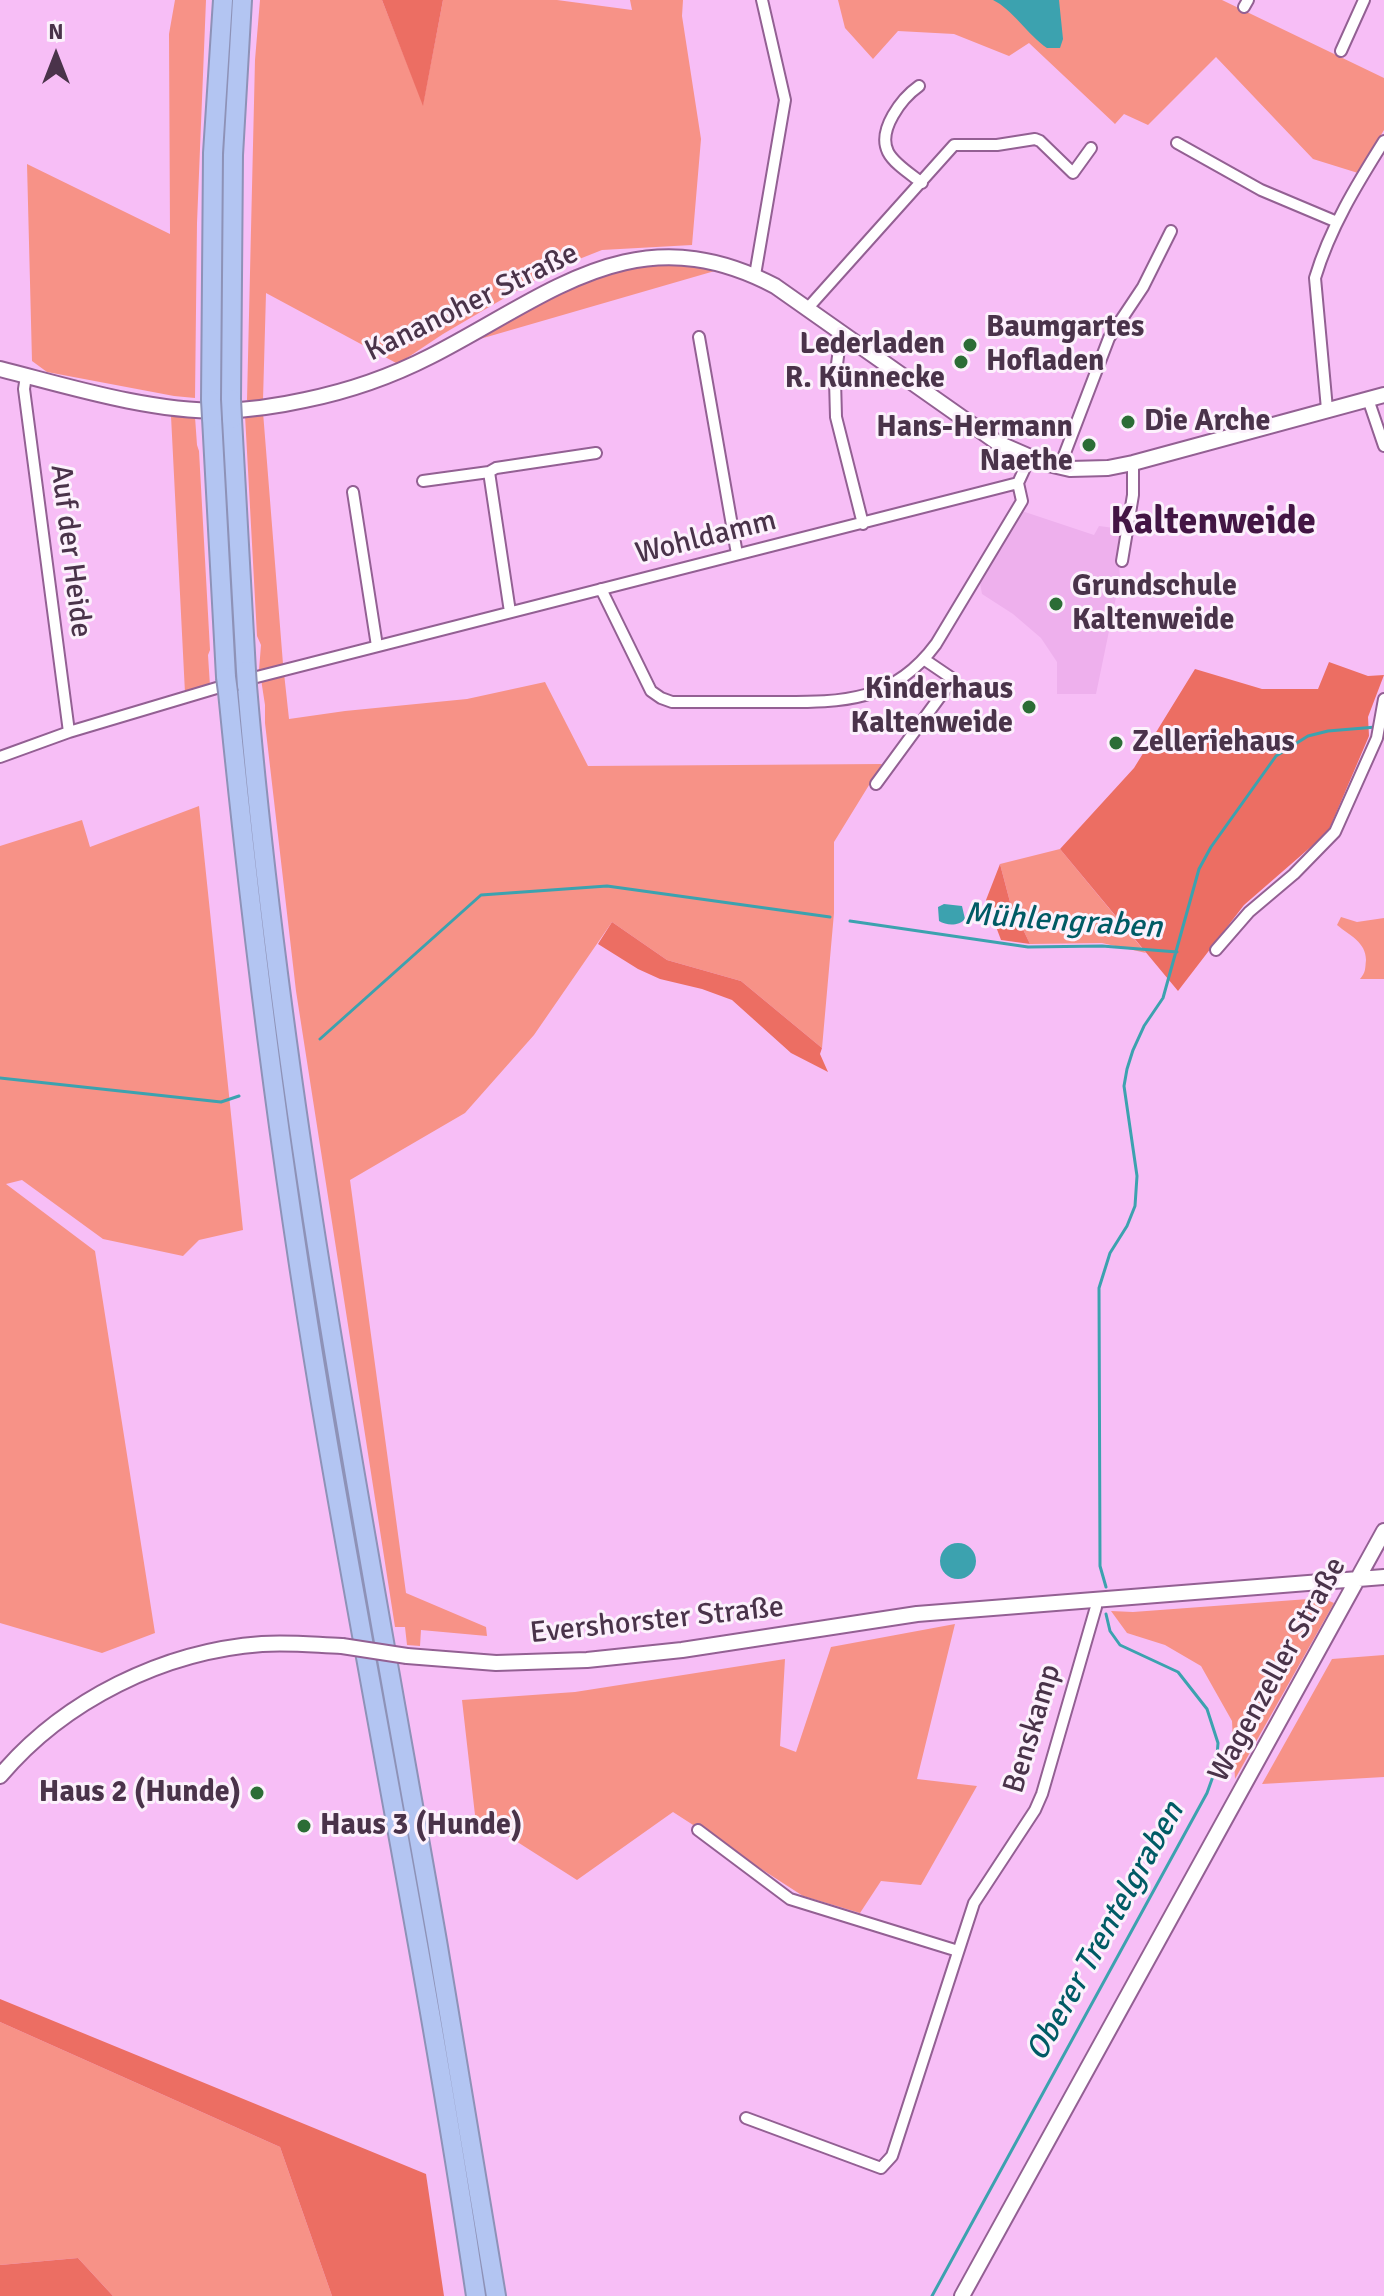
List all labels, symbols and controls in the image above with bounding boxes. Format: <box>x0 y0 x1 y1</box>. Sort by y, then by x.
north arrow <box>16 16 96 96</box>
text: N <box>48 18 64 45</box>
street label: Kananoher Straße <box>360 236 584 370</box>
place label: Baumgartes Hofladen <box>986 310 1144 380</box>
place label: Lederladen R. Künnecke <box>785 327 945 398</box>
marker: Baumgartes Hofladen <box>961 336 979 354</box>
marker: Lederladen R. Künnecke <box>952 353 970 371</box>
place label: Die Arche <box>1144 404 1270 440</box>
place label: Hans-Hermann Naethe <box>876 410 1073 480</box>
marker: Die Arche <box>1119 413 1137 431</box>
marker: Hans-Hermann Naethe <box>1080 436 1098 454</box>
street label: Auf der Heide <box>42 462 98 640</box>
district label: Kaltenweide <box>1110 500 1316 546</box>
street label: Wohldamm <box>632 503 780 573</box>
place label: Grundschule Kaltenweide <box>1072 569 1237 640</box>
marker: Grundschule Kaltenweide <box>1047 595 1065 613</box>
place label: Kinderhaus Kaltenweide <box>851 672 1013 742</box>
marker: Kinderhaus Kaltenweide <box>1020 698 1038 716</box>
place label: Zelleriehaus <box>1132 725 1295 761</box>
marker: Zelleriehaus <box>1107 734 1125 752</box>
water label: Mühlengraben <box>963 896 1163 948</box>
street label: Wagenzeller Straße <box>1201 1551 1355 1789</box>
street label: Evershorster Straße <box>528 1590 786 1652</box>
street label: Benskamp <box>996 1660 1070 1798</box>
place label: Haus 2 (Hunde) <box>39 1775 241 1811</box>
marker: Haus 2 (Hunde) <box>248 1784 266 1802</box>
water label: Oberer Trentelgraben <box>1019 1796 1193 2068</box>
place label: Haus 3 (Hunde) <box>320 1808 522 1844</box>
marker: Haus 3 (Hunde) <box>295 1817 313 1835</box>

